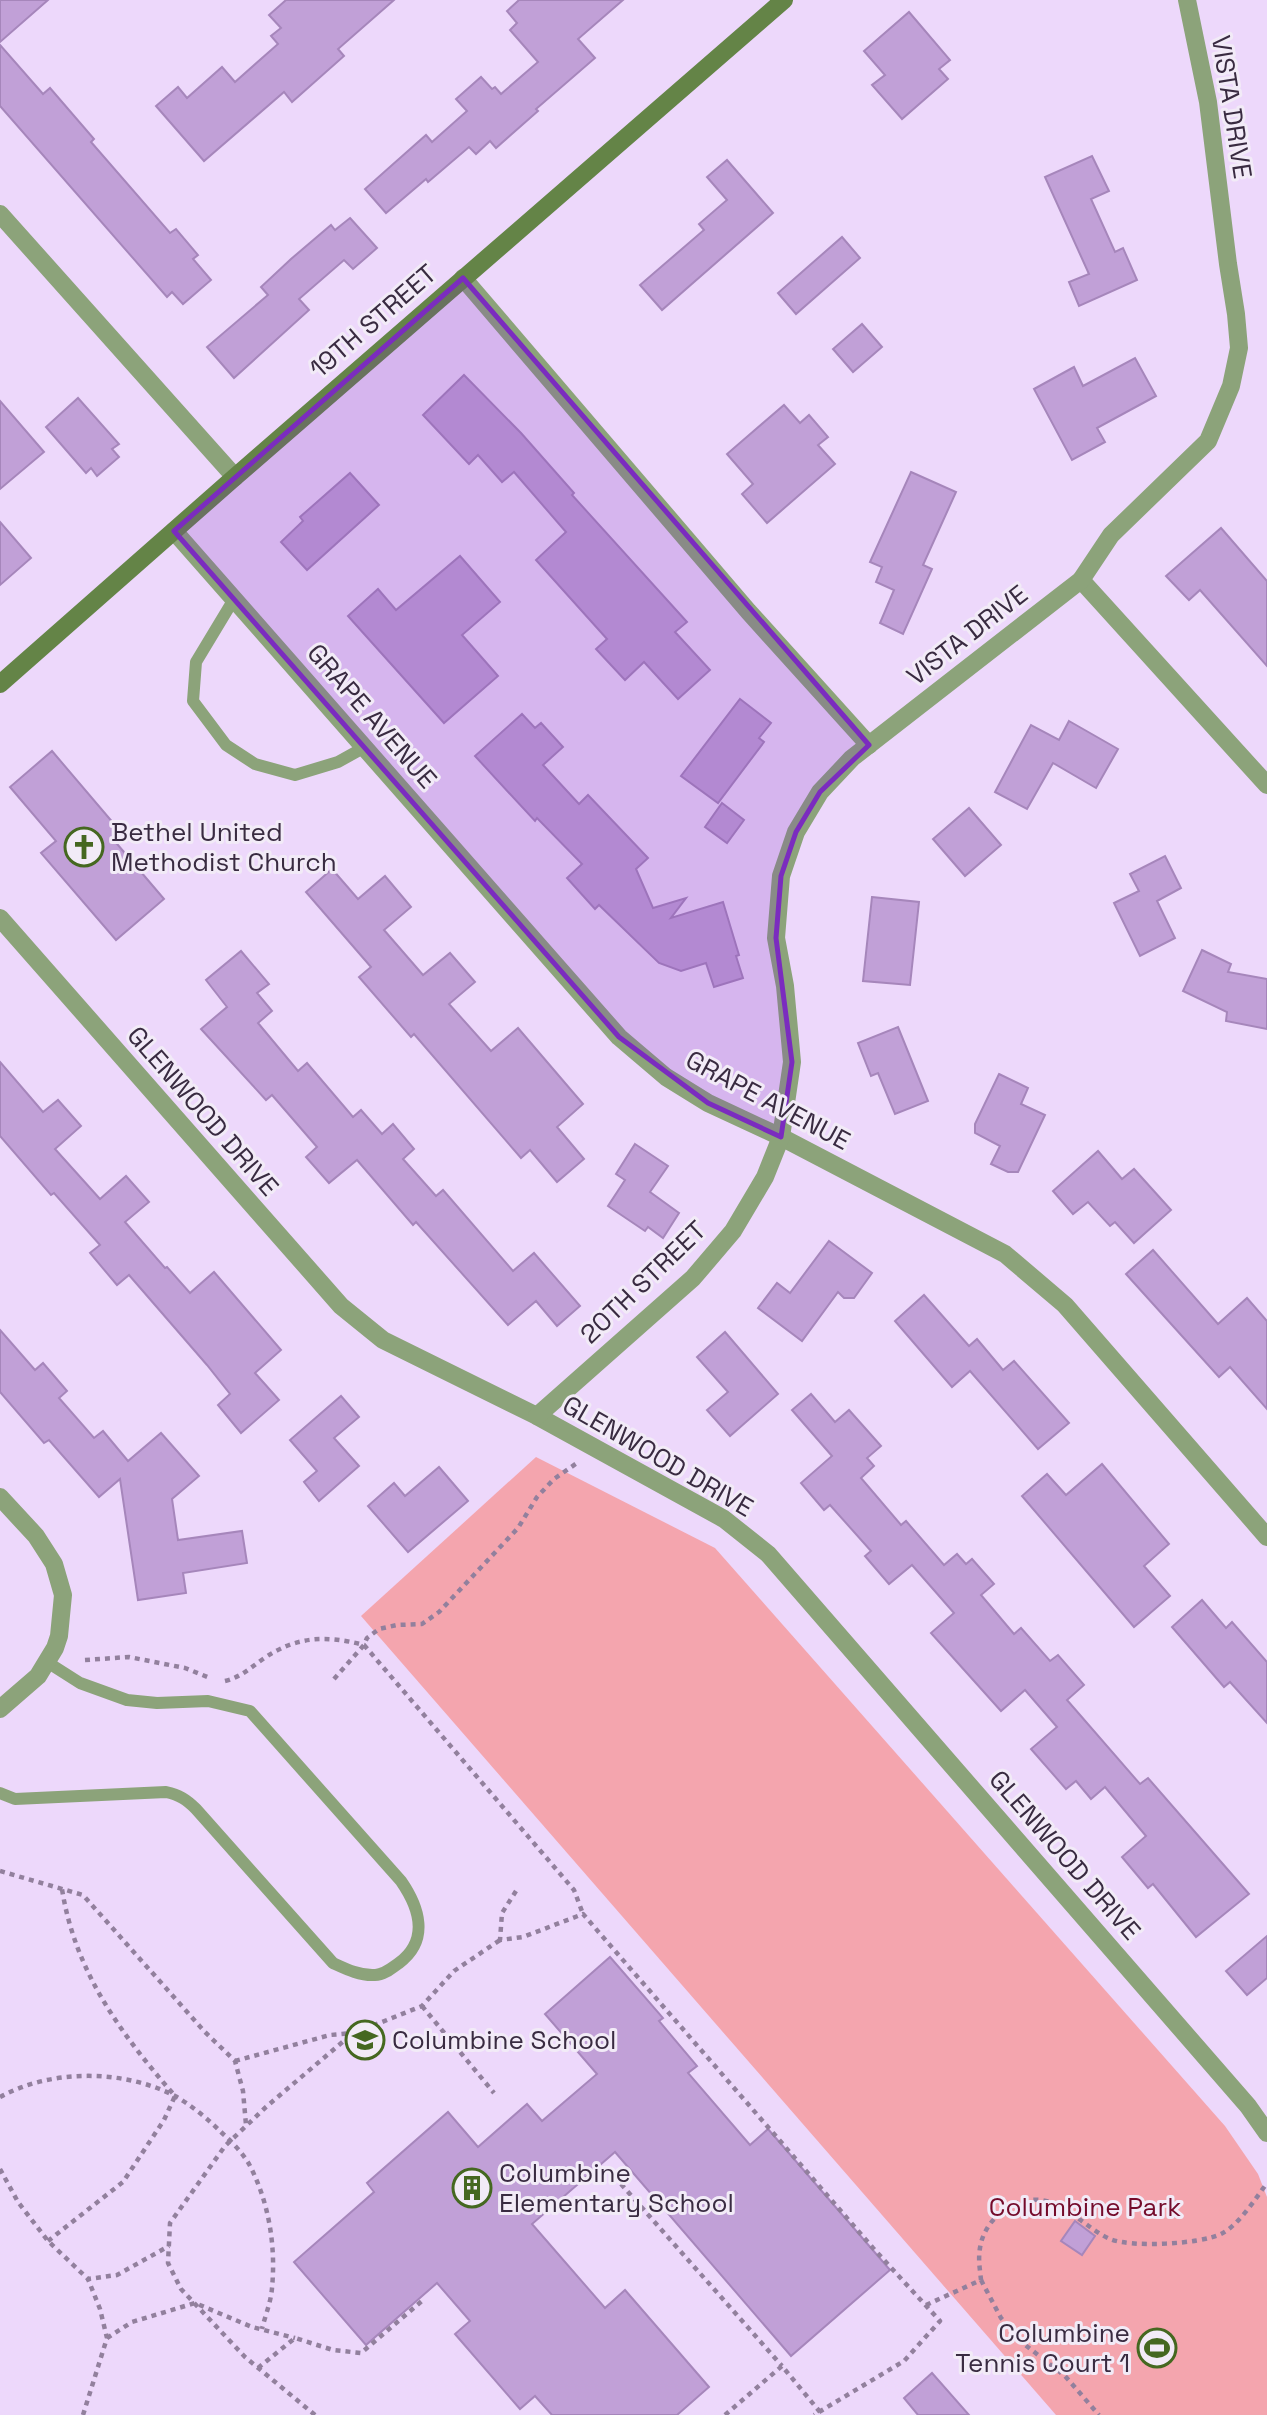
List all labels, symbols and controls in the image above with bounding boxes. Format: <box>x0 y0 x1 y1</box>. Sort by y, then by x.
street label: VISTA DRIVE <box>1204 33 1260 181</box>
street label: 19TH STREET <box>303 257 443 385</box>
street label: VISTA DRIVE <box>900 577 1034 693</box>
street label: GRAPE AVENUE <box>300 636 444 796</box>
place label: Bethel United Methodist Church <box>111 815 337 879</box>
church icon: Bethel United Methodist Church <box>63 826 105 868</box>
street label: GLENWOOD DRIVE <box>120 1019 286 1203</box>
street label: GRAPE AVENUE <box>680 1042 856 1158</box>
street label: 20TH STREET <box>573 1213 713 1351</box>
street label: GLENWOOD DRIVE <box>557 1388 759 1524</box>
street label: GLENWOOD DRIVE <box>982 1763 1148 1947</box>
school or university icon: Columbine School <box>344 2019 386 2061</box>
place label: Columbine School <box>392 2023 616 2057</box>
place label: Columbine Elementary School <box>499 2156 734 2220</box>
building icon: Columbine Elementary School <box>451 2167 493 2209</box>
park label: Columbine Park <box>989 2190 1181 2224</box>
place label: Columbine Tennis Court 1 <box>955 2316 1130 2380</box>
sports icon: Columbine Tennis Court 1 <box>1136 2327 1178 2369</box>

